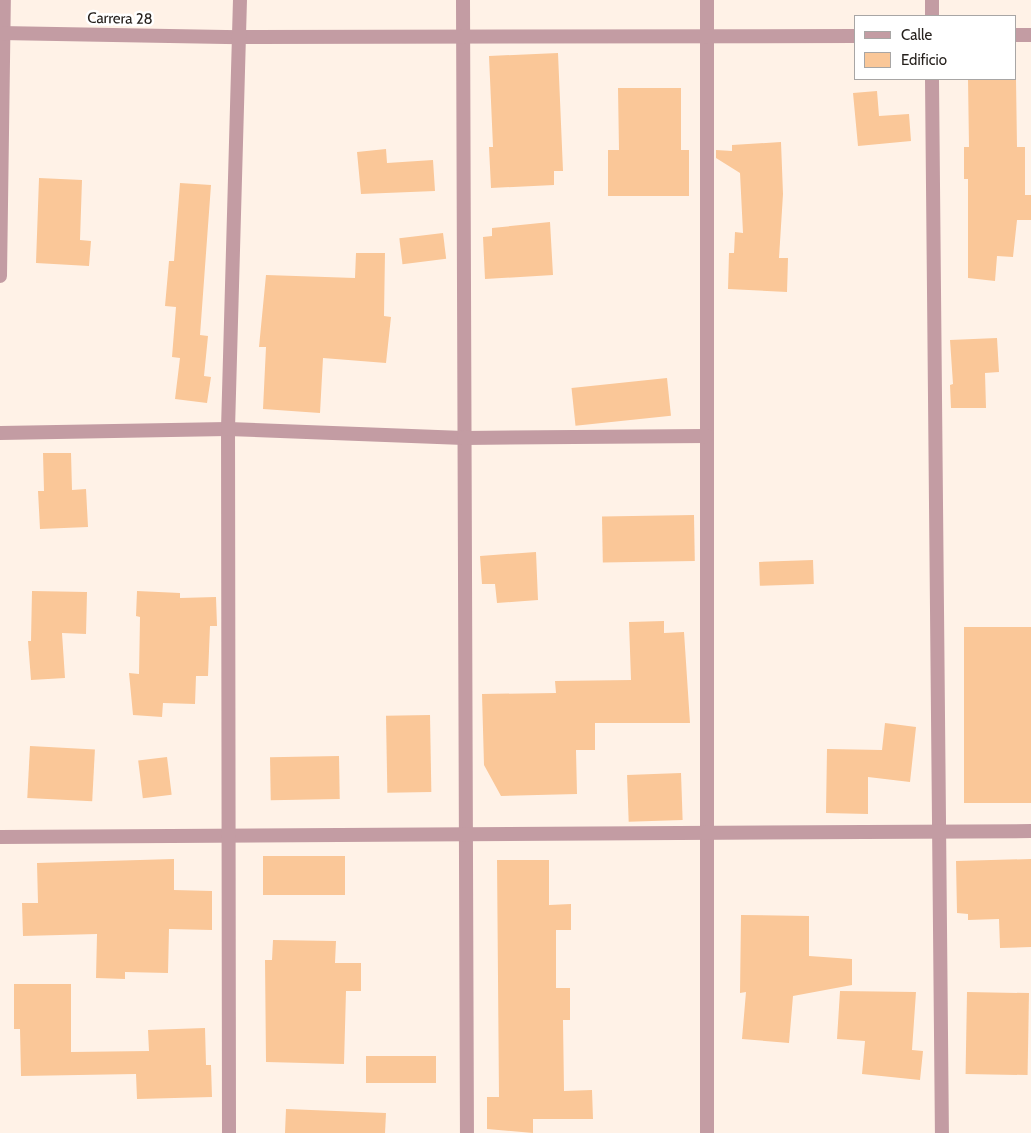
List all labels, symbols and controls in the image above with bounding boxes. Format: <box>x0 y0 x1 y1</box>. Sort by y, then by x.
street label: Carrera 28 <box>87 9 153 29</box>
legend <box>854 15 1016 80</box>
text: Calle <box>901 26 932 44</box>
text: Edificio <box>901 51 947 69</box>

